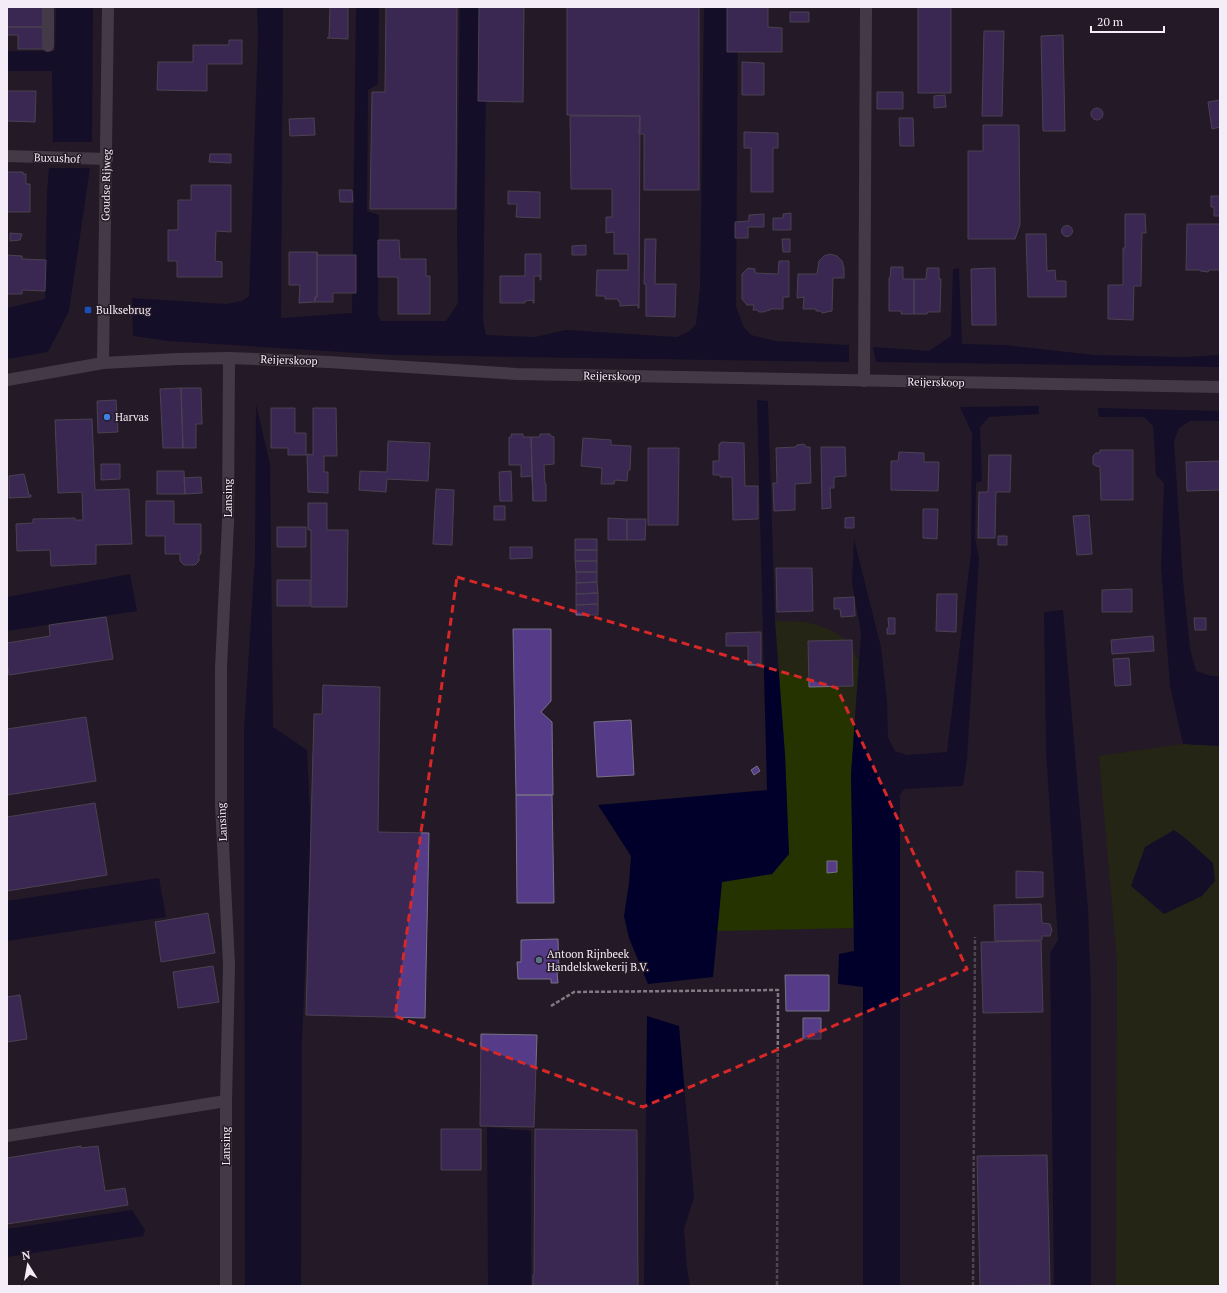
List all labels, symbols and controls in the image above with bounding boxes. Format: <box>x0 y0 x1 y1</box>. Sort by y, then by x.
scale bar <box>1091 8 1164 34</box>
text: 20 m <box>1097 14 1124 29</box>
street label: Goudse Rijweg <box>98 149 114 221</box>
street label: Buxushof <box>34 150 82 166</box>
place label: Bulksebrug <box>96 303 151 317</box>
marker: Bulksebrug <box>83 305 93 315</box>
street label: Reijerskoop <box>260 352 318 368</box>
street label: Reijerskoop <box>583 369 641 383</box>
street label: Reijerskoop <box>907 375 965 389</box>
place label: Harvas <box>115 410 149 424</box>
marker: Harvas <box>102 412 112 422</box>
street label: Lansing <box>221 479 235 517</box>
street label: Lansing <box>214 802 230 842</box>
place label: Antoon Rijnbeek Handelskwekerij B.V. <box>547 947 649 974</box>
marker: Antoon Rijnbeek Handelskwekerij B.V. <box>534 955 544 965</box>
street label: Lansing <box>219 1127 233 1165</box>
north arrow <box>8 1245 48 1285</box>
text: N <box>21 1247 32 1263</box>

